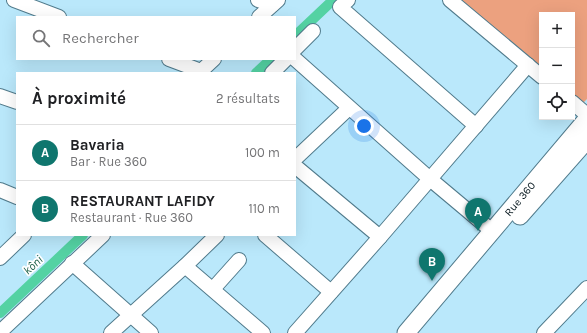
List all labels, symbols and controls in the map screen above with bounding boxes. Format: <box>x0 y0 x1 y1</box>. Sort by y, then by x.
map controls <box>539 12 575 120</box>
button: + <box>539 12 575 48</box>
search box <box>16 16 296 60</box>
icon: search <box>30 27 52 49</box>
text: Rechercher <box>62 29 139 47</box>
button: − <box>539 48 575 84</box>
button: locate <box>539 84 575 120</box>
text: À proximité <box>32 88 126 108</box>
text: 2 résultats <box>216 91 280 106</box>
your location <box>354 116 374 136</box>
text: Bavaria <box>70 136 125 154</box>
text: A <box>41 145 49 160</box>
text: 100 m <box>245 145 280 160</box>
text: Bar · Rue 360 <box>70 154 147 169</box>
street label: Rue 360 <box>502 179 538 219</box>
text: RESTAURANT LAFIDY <box>70 192 215 210</box>
pin: A <box>465 198 491 231</box>
text: B <box>41 201 49 216</box>
text: 110 m <box>248 201 280 216</box>
text: Restaurant · Rue 360 <box>70 210 193 225</box>
pin: B <box>419 248 445 281</box>
water label: kôni <box>20 252 46 278</box>

